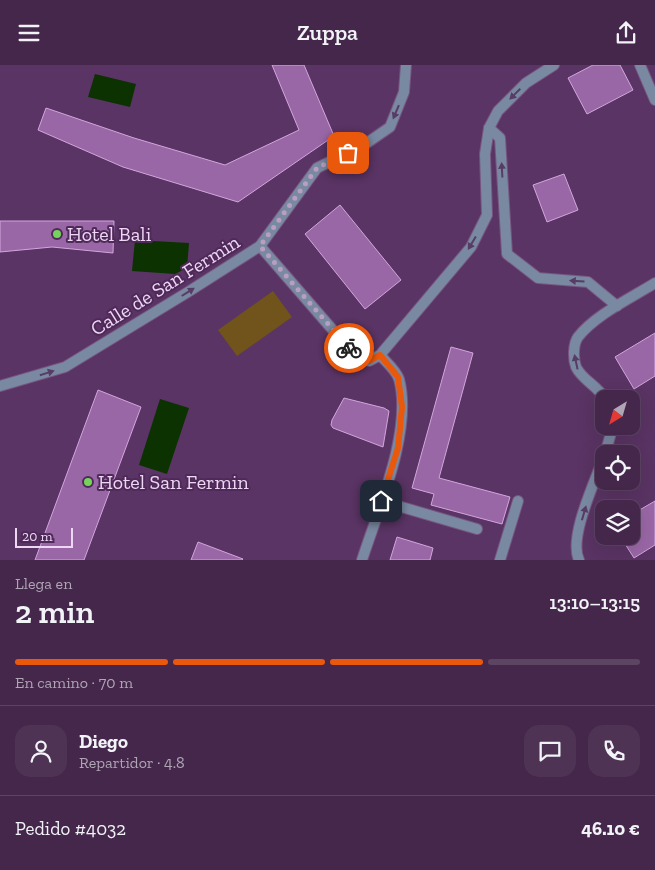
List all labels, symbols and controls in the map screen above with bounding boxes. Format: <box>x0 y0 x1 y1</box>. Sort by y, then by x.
icon: menu <box>15 19 43 47</box>
text: Zuppa <box>297 19 358 46</box>
icon: share <box>612 19 640 47</box>
one-way arrow <box>510 88 522 100</box>
one-way arrow <box>391 105 399 119</box>
pin <box>327 132 369 174</box>
icon: bag <box>334 139 362 167</box>
one-way arrow <box>497 162 505 178</box>
place label: Hotel Bali <box>67 222 152 246</box>
marker: Hotel Bali <box>51 228 63 240</box>
street label: Calle de San Fermin <box>86 229 244 341</box>
one-way arrow <box>468 237 477 250</box>
one-way arrow <box>569 277 585 285</box>
one-way arrow <box>181 288 194 297</box>
courier <box>324 323 374 373</box>
icon: bike <box>335 334 363 362</box>
one-way arrow <box>572 354 580 369</box>
one-way arrow <box>39 368 54 376</box>
north arrow <box>595 390 640 435</box>
map controls <box>595 390 640 545</box>
button: locate <box>595 445 640 490</box>
place label: Hotel San Fermin <box>98 470 249 494</box>
marker: Hotel San Fermin <box>82 476 94 488</box>
pin <box>360 480 402 522</box>
icon: home <box>367 487 395 515</box>
button: layers <box>595 500 640 545</box>
one-way arrow <box>580 505 588 520</box>
scale bar <box>15 525 72 548</box>
text: 20 m <box>22 528 53 545</box>
text: Llega en <box>15 574 72 593</box>
text: 13:10–13:15 <box>549 591 640 614</box>
text: 2 min <box>15 593 94 631</box>
text: En camino · 70 m <box>15 673 133 692</box>
button: person <box>15 725 67 777</box>
button: chat <box>524 725 576 777</box>
button: phone <box>588 725 640 777</box>
text: Diego <box>79 730 128 753</box>
text: Repartidor · 4.8 <box>79 753 185 772</box>
text: Pedido #4032 <box>15 817 126 840</box>
text: 46.10 € <box>581 817 640 840</box>

